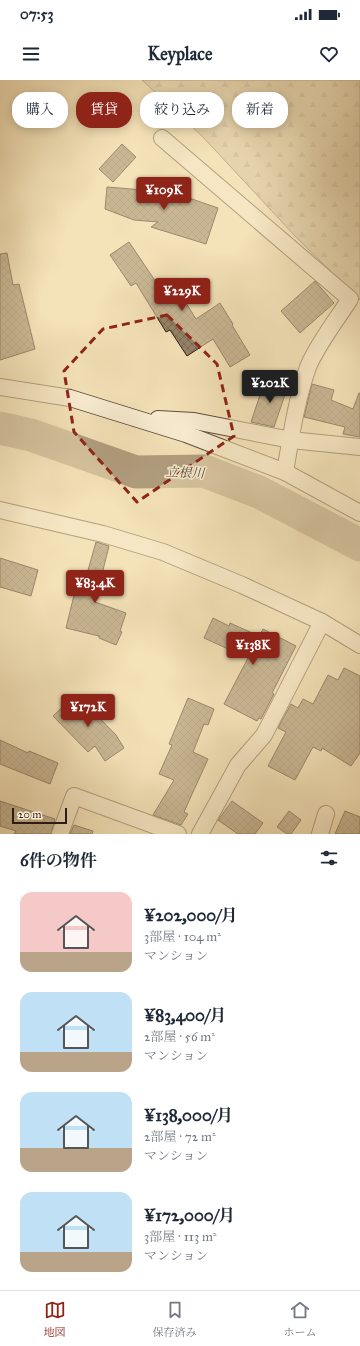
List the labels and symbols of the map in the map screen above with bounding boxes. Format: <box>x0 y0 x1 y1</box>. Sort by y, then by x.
pin: ¥109K <box>136 177 192 211</box>
pin: ¥229K <box>154 278 210 312</box>
pin: ¥202K <box>242 370 298 404</box>
water label: 立根川 <box>165 464 207 482</box>
pin: ¥83.4K <box>62 570 128 604</box>
pin: ¥138K <box>225 632 281 666</box>
pin: ¥172K <box>60 694 116 728</box>
scale bar <box>12 806 67 825</box>

